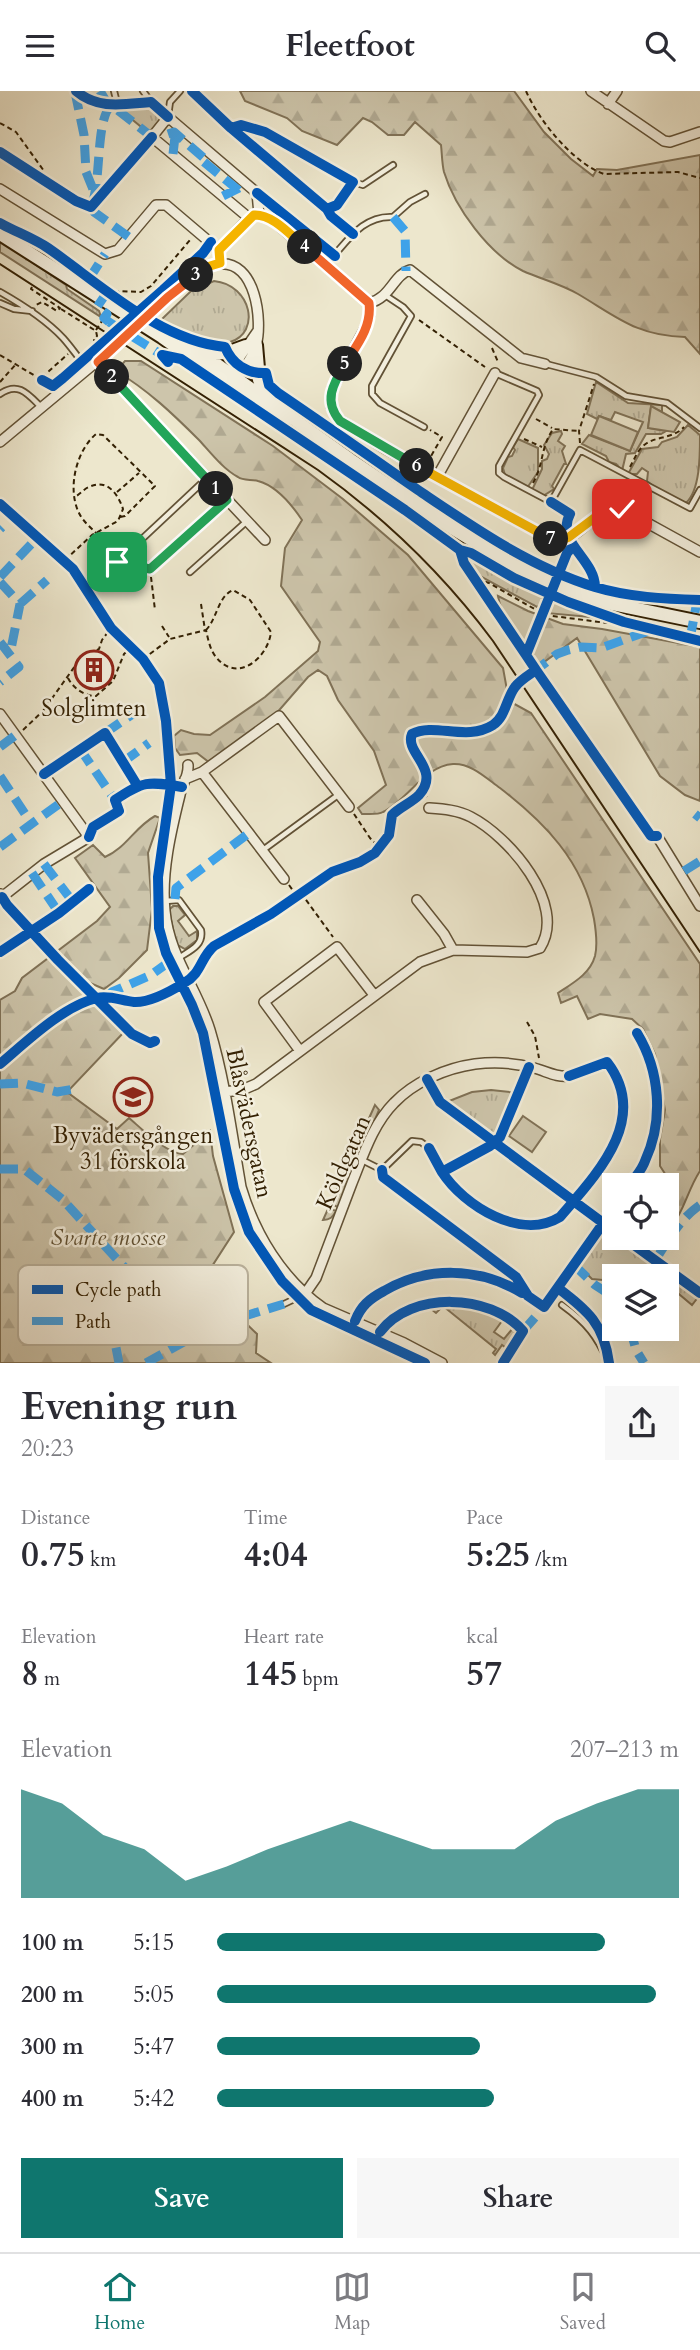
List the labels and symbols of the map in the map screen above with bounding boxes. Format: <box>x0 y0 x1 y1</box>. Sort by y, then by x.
pin: 4 <box>288 229 322 265</box>
pin: 3 <box>178 257 214 293</box>
pin: 5 <box>328 347 362 381</box>
pin: 2 <box>94 359 130 395</box>
pin: 6 <box>400 449 434 483</box>
pin: 1 <box>198 471 234 507</box>
pin <box>592 479 652 539</box>
pin: 7 <box>534 521 568 557</box>
pin <box>87 532 147 592</box>
building icon: Solglimten <box>73 649 115 691</box>
place label: Solglimten <box>41 693 147 724</box>
street label: Blåsvädersgatan <box>218 1045 281 1201</box>
school or university icon: Byvädersgången 31 förskola <box>112 1076 154 1118</box>
street label: Köldgatan <box>309 1110 378 1215</box>
place label: Byvädersgången 31 förskola <box>53 1120 213 1177</box>
park label: Svarte mosse <box>51 1222 165 1253</box>
legend <box>18 1265 248 1345</box>
text: Cycle path <box>75 1277 162 1303</box>
text: Path <box>75 1309 111 1335</box>

